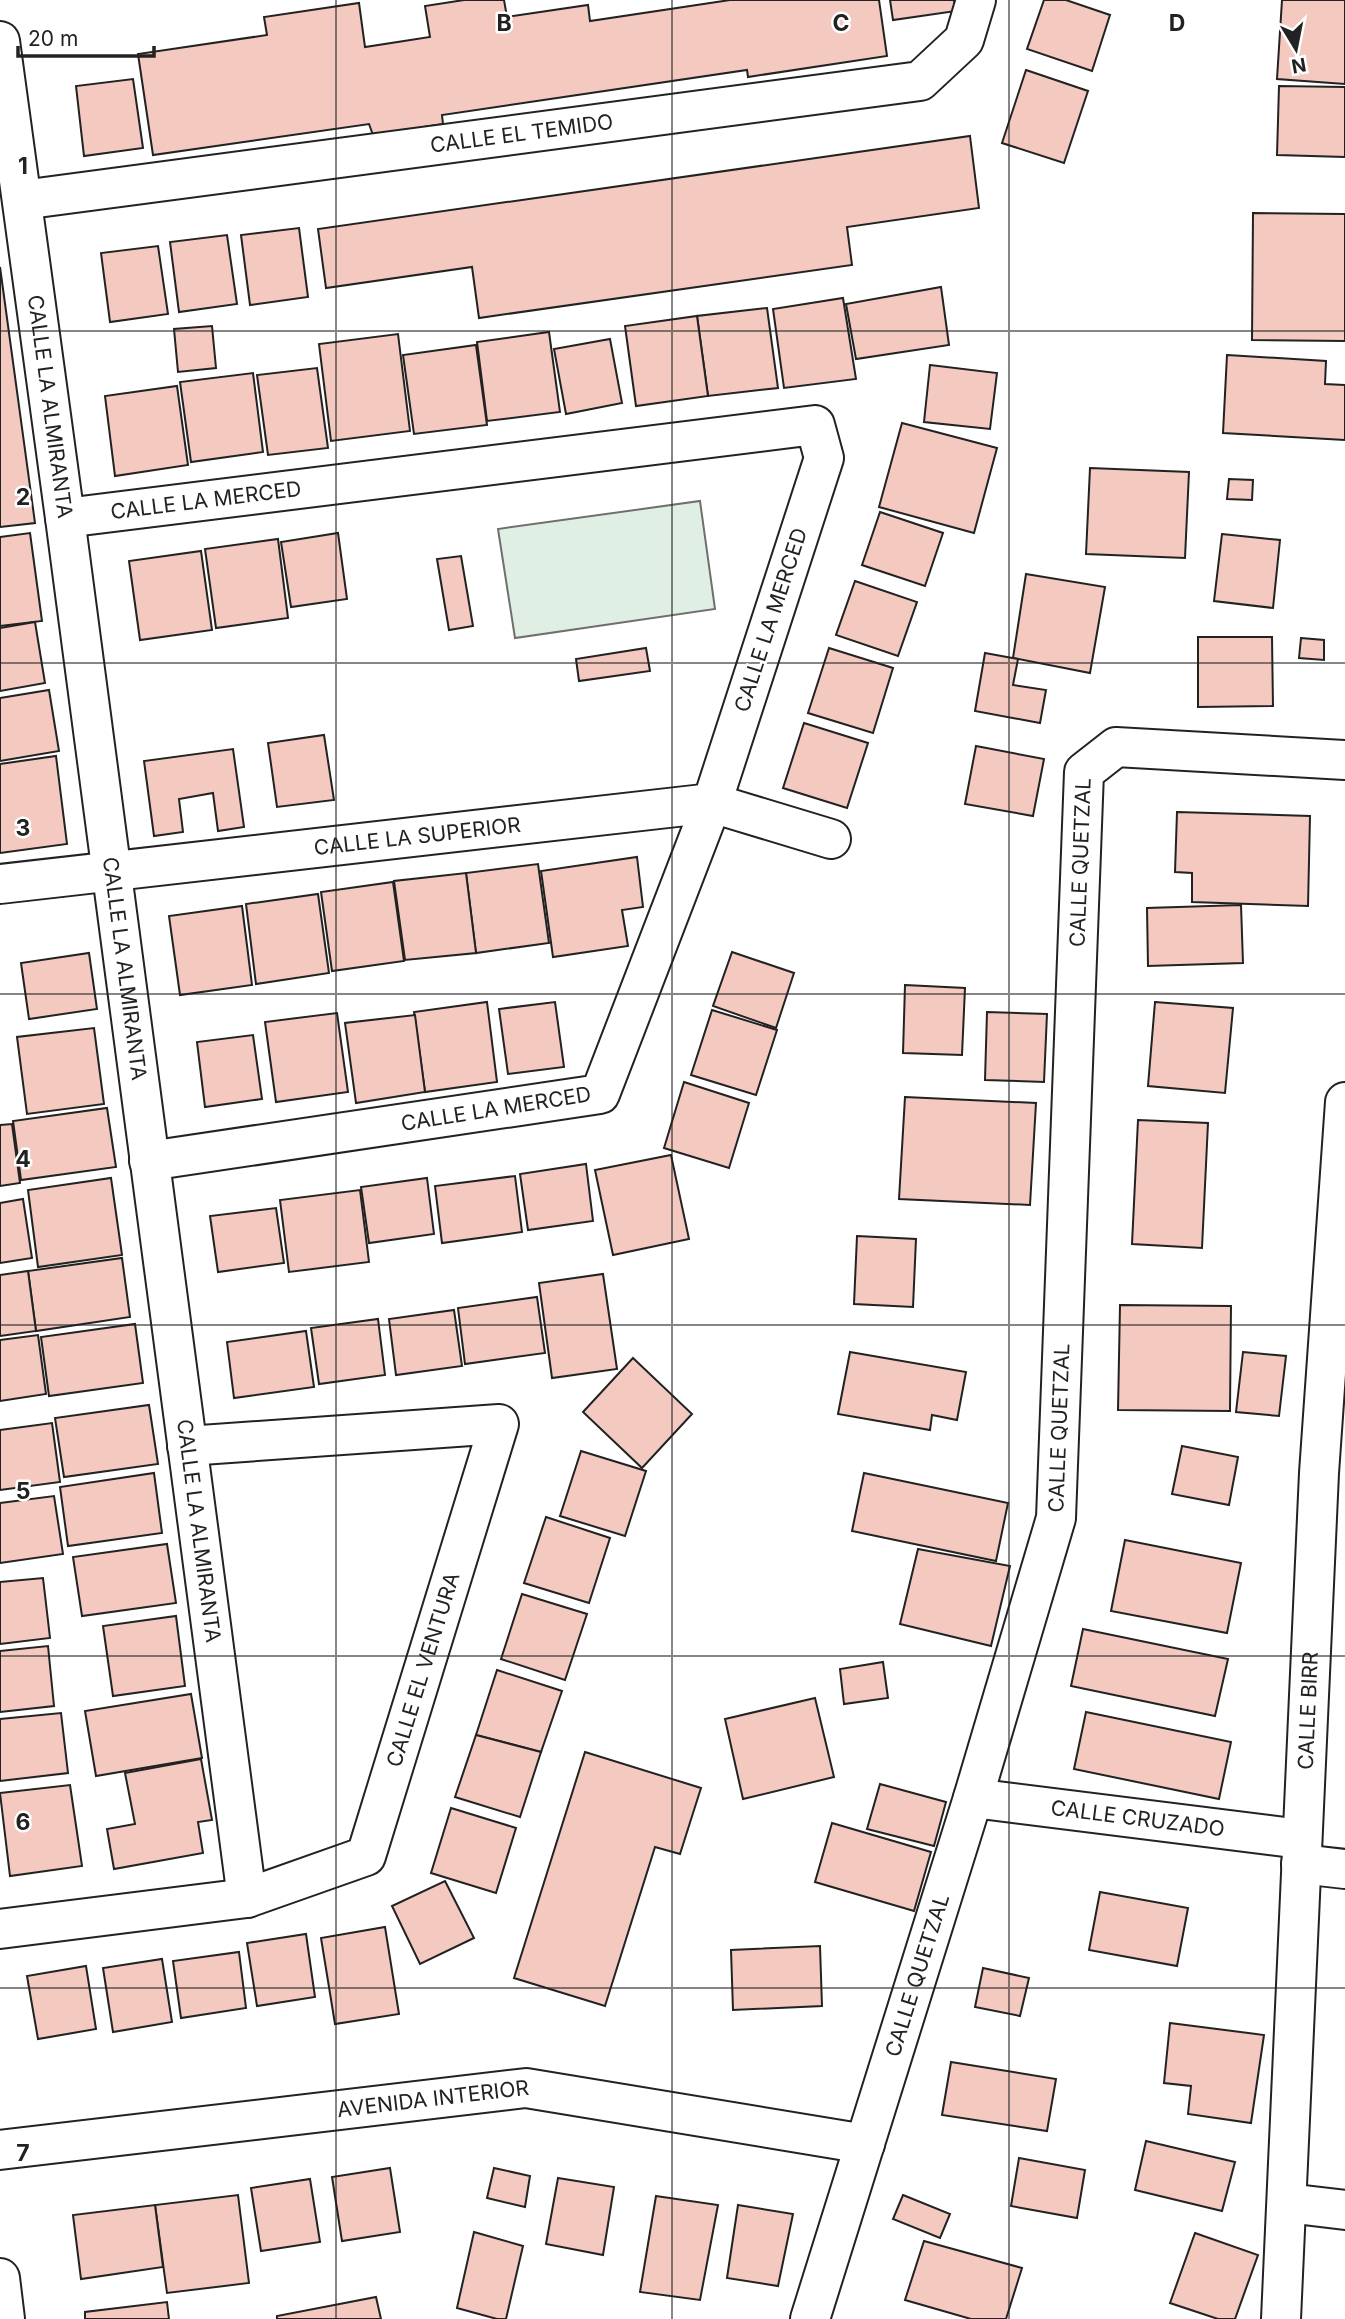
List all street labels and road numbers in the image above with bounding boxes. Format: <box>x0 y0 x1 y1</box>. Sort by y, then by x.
street label: CALLE EL TEMIDO <box>429 109 614 158</box>
street label: CALLE LA ALMIRANTA <box>23 293 78 520</box>
street label: CALLE LA MERCED <box>109 476 303 524</box>
street label: CALLE LA MERCED <box>729 525 812 715</box>
street label: CALLE QUETZAL <box>1064 777 1096 947</box>
street label: CALLE LA SUPERIOR <box>313 812 522 860</box>
street label: CALLE LA ALMIRANTA <box>98 855 152 1082</box>
street label: CALLE LA MERCED <box>399 1081 593 1136</box>
street label: CALLE QUETZAL <box>1043 1343 1075 1513</box>
street label: CALLE LA ALMIRANTA <box>172 1418 226 1644</box>
street label: CALLE EL VENTURA <box>381 1569 465 1770</box>
street label: CALLE BIRR <box>1293 1651 1323 1770</box>
street label: CALLE CRUZADO <box>1049 1795 1226 1841</box>
street label: CALLE QUETZAL <box>880 1891 954 2060</box>
street label: AVENIDA INTERIOR <box>336 2075 530 2122</box>

